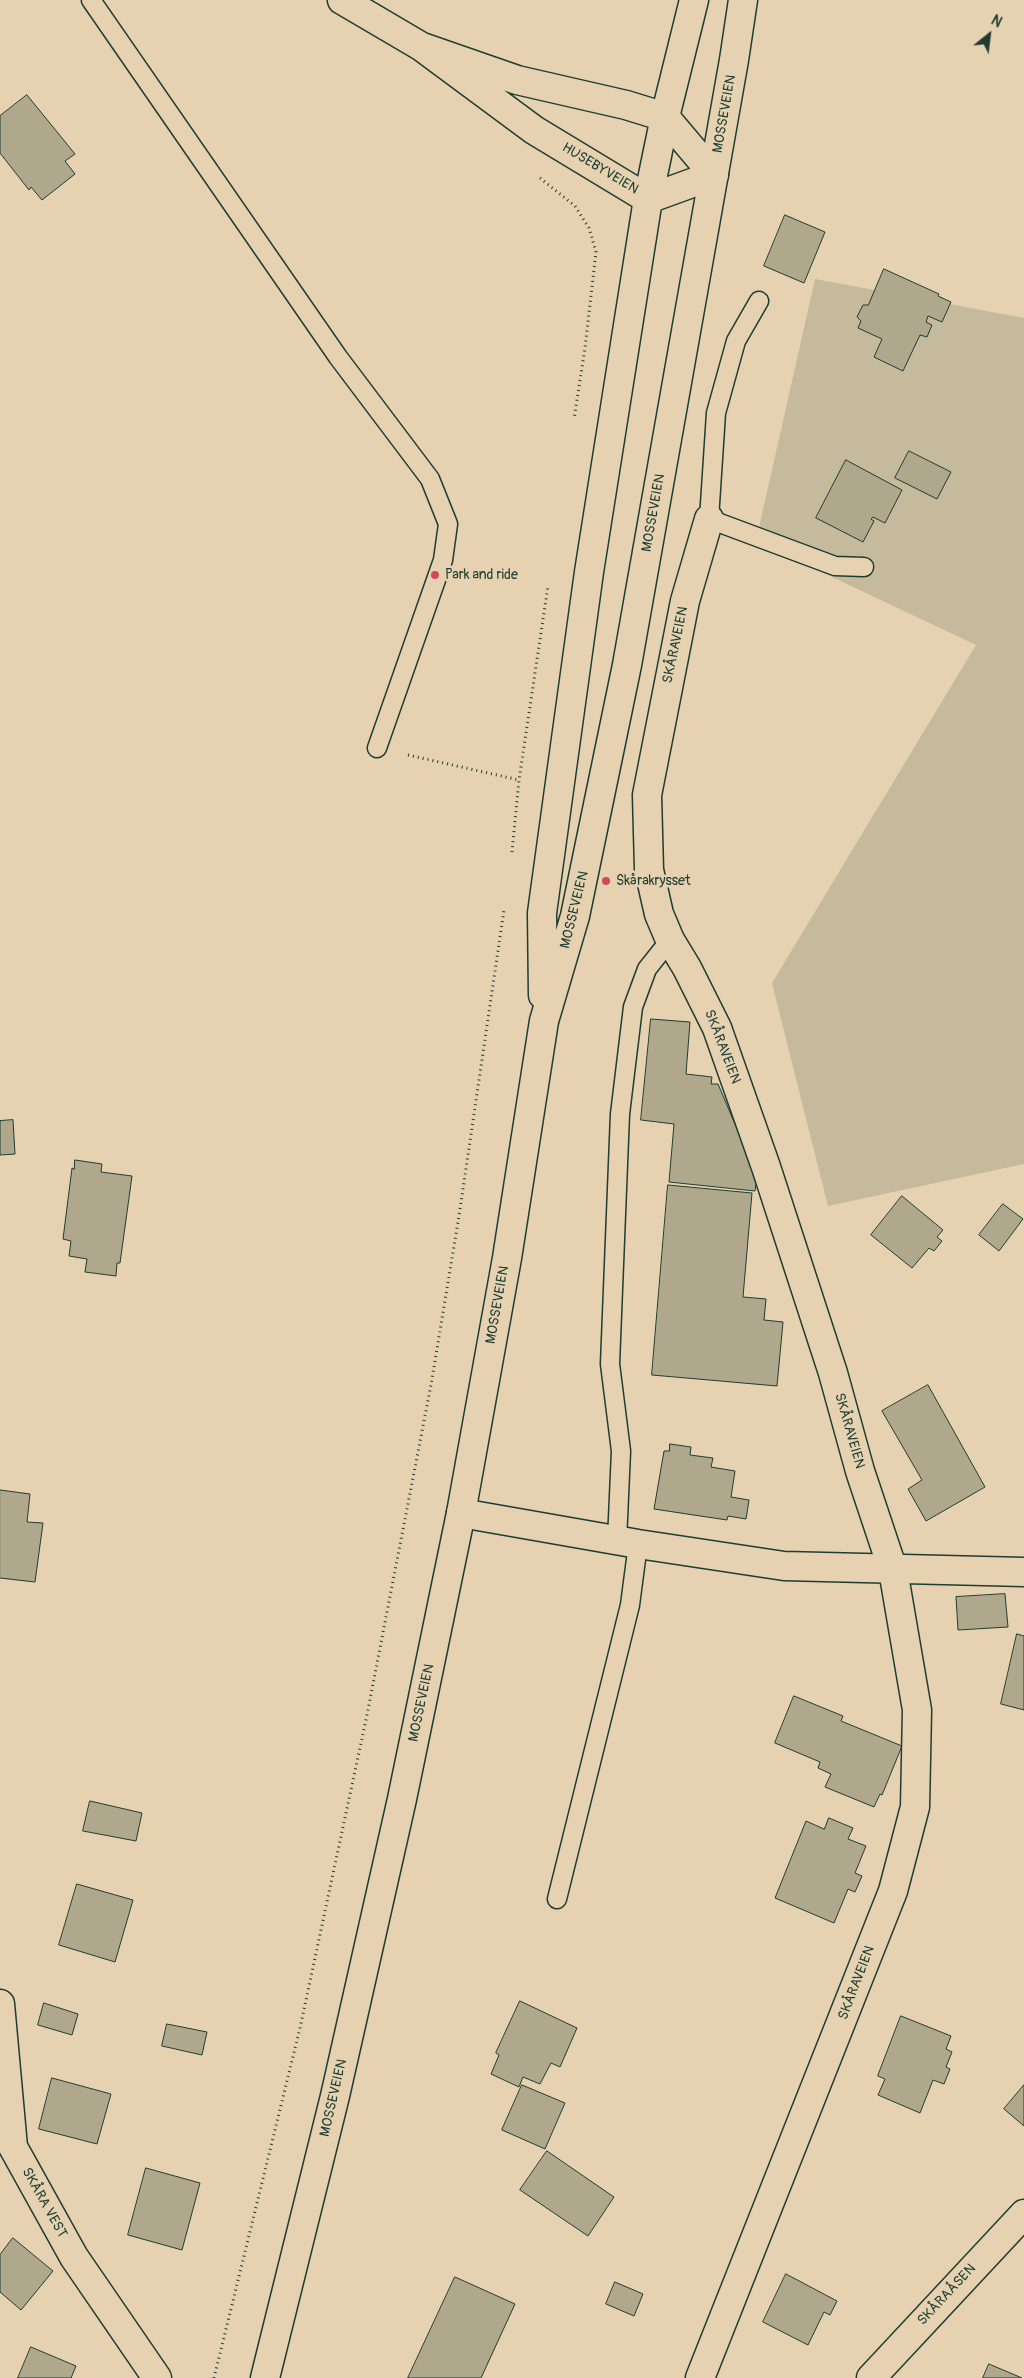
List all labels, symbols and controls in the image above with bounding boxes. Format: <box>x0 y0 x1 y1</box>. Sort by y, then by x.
north arrow <box>964 10 1014 60</box>
text: N <box>988 12 1005 31</box>
street label: MOSSEVEIEN <box>710 74 740 154</box>
street label: HUSEBYVEIEN <box>559 140 641 198</box>
street label: MOSSEVEIEN <box>639 473 669 553</box>
place label: Park and ride <box>445 567 518 583</box>
marker: Park and ride <box>429 569 441 581</box>
street label: SKÅRAVEIEN <box>660 605 692 685</box>
street label: MOSSEVEIEN <box>557 870 593 950</box>
place label: Skårakrysset <box>616 873 691 889</box>
marker: Skårakrysset <box>600 875 612 887</box>
street label: SKÅRAVEIEN <box>700 1008 744 1086</box>
street label: MOSSEVEIEN <box>483 1265 513 1345</box>
street label: SKÅRAVEIEN <box>830 1391 868 1471</box>
street label: MOSSEVEIEN <box>406 1663 438 1743</box>
street label: SKÅRAVEIEN <box>835 1944 879 2022</box>
street label: MOSSEVEIEN <box>317 2058 351 2138</box>
street label: SKÅRA VEST <box>18 2165 70 2241</box>
street label: SKÅRAÅSEN <box>914 2261 980 2329</box>

